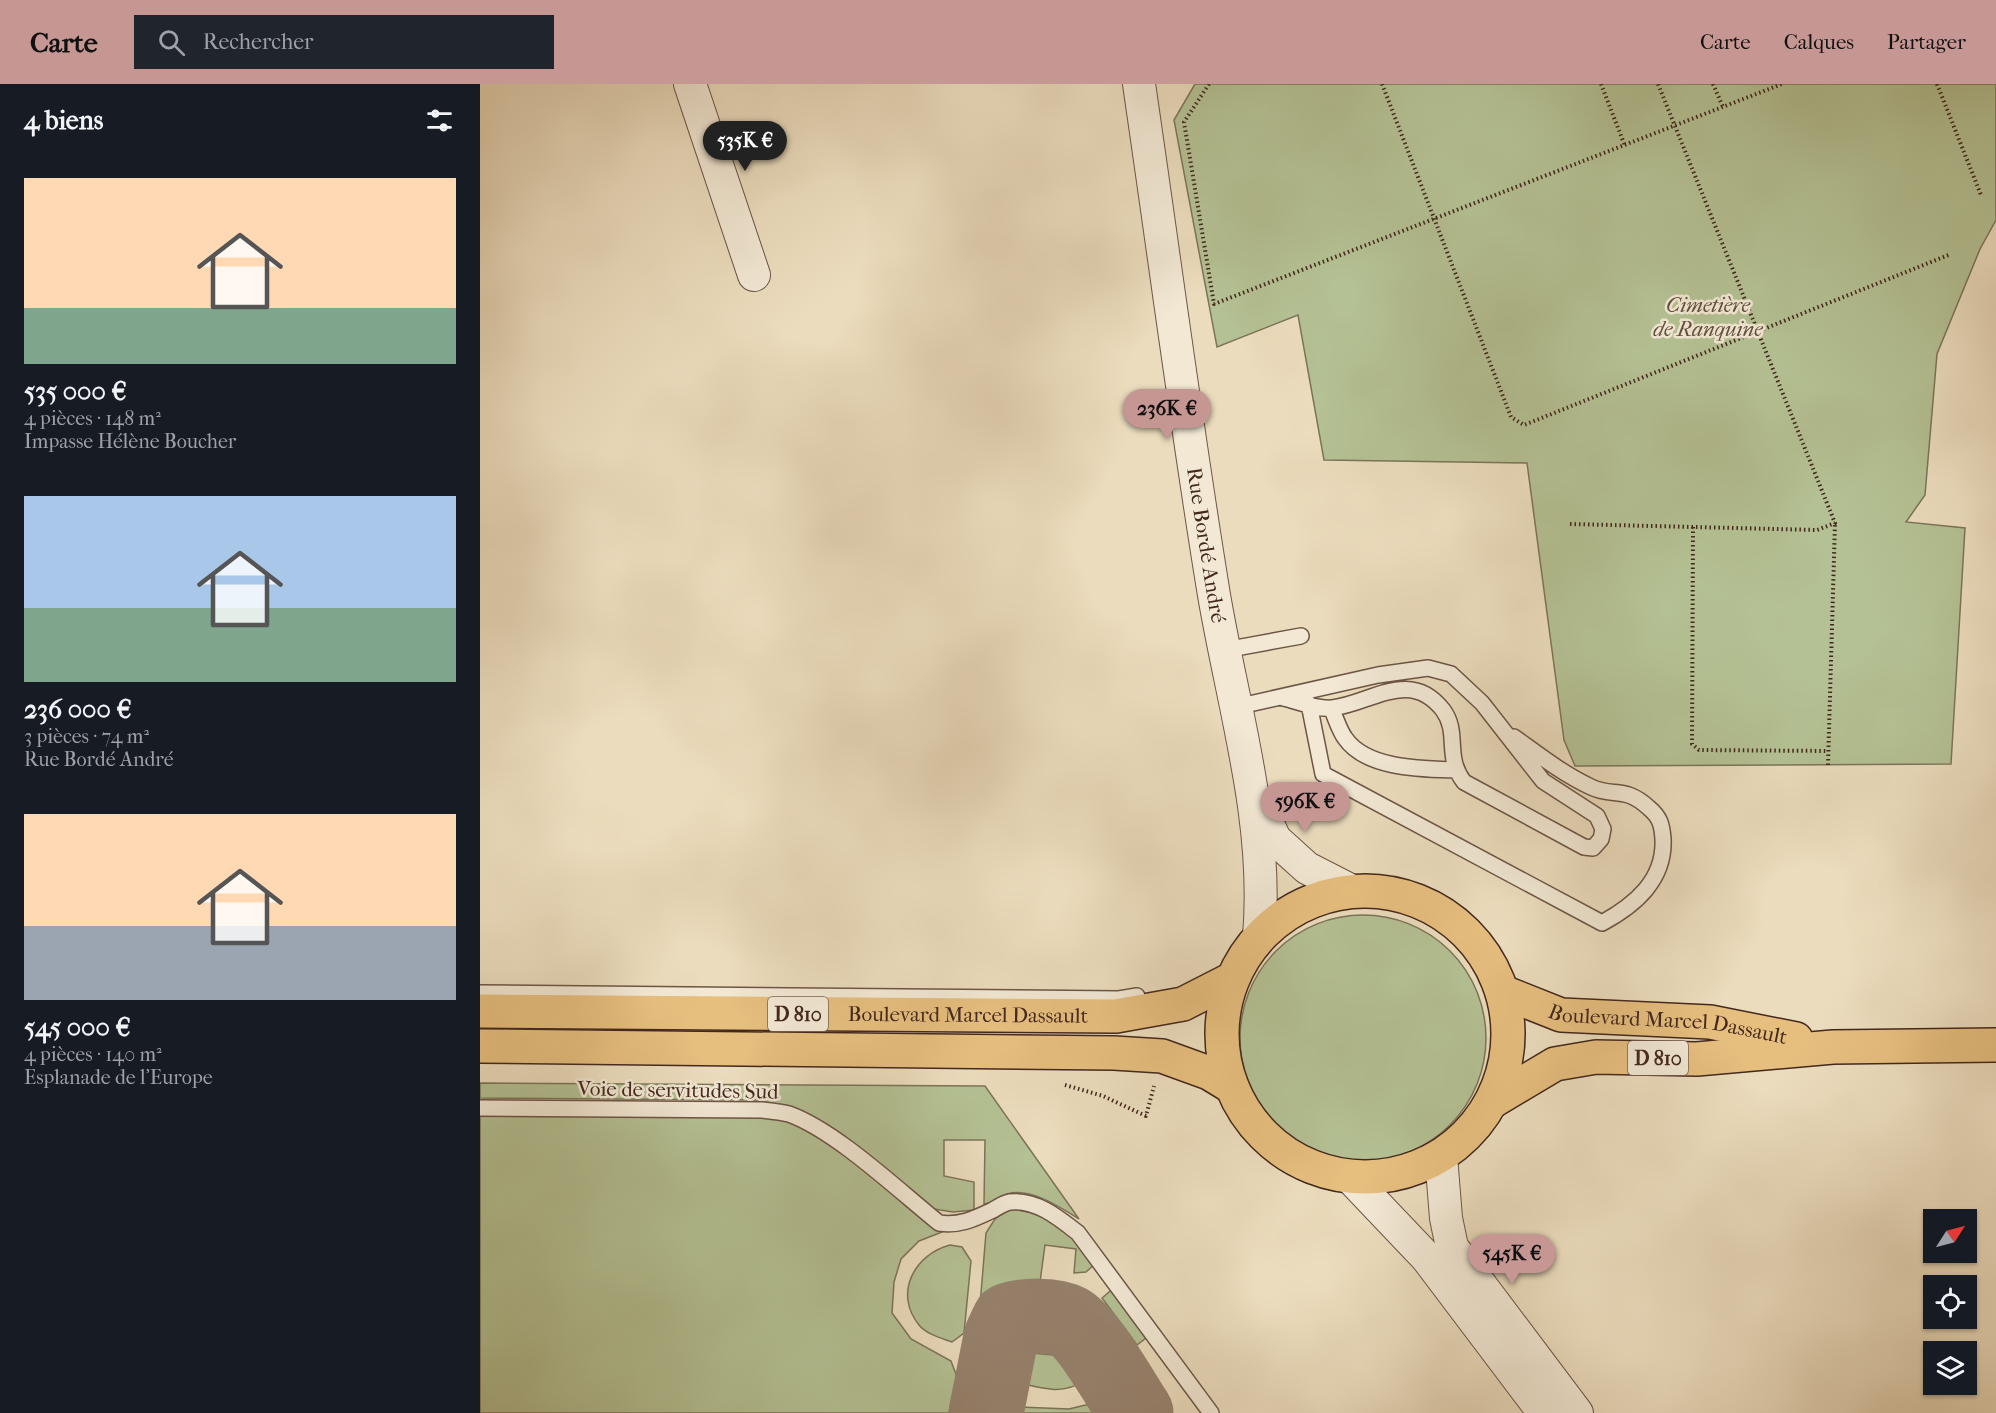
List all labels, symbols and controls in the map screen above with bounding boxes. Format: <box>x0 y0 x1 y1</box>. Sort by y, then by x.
search box <box>134 15 554 69</box>
text: Carte <box>30 26 98 59</box>
icon: search <box>155 26 188 59</box>
text: Rechercher <box>203 29 313 55</box>
text: Carte <box>1700 30 1751 54</box>
text: Calques <box>1784 30 1854 54</box>
text: Partager <box>1887 30 1966 54</box>
icon: filters <box>423 104 456 137</box>
text: 4 biens <box>24 105 103 136</box>
pin: 535K € <box>696 121 794 172</box>
text: 535K € <box>717 129 773 152</box>
icon: home <box>186 217 294 325</box>
park label: Cimetière de Ranquine <box>1653 293 1763 341</box>
text: 535 000 € <box>24 376 127 407</box>
pin: 236K € <box>1118 389 1216 440</box>
text: 236K € <box>1137 397 1197 420</box>
text: 4 pièces · 148 m² <box>24 407 161 430</box>
text: Impasse Hélène Boucher <box>24 430 236 453</box>
street label: Rue Bordé André <box>1182 466 1231 625</box>
icon: home <box>186 535 294 643</box>
text: 236 000 € <box>24 694 132 725</box>
text: 3 pièces · 74 m² <box>24 725 149 748</box>
text: Rue Bordé André <box>24 748 174 771</box>
pin: 596K € <box>1256 782 1354 833</box>
text: 596K € <box>1275 790 1335 813</box>
icon: home <box>186 853 294 961</box>
road number: D 810 <box>768 997 828 1031</box>
street label: Boulevard Marcel Dassault <box>1545 999 1790 1049</box>
street label: Boulevard Marcel Dassault <box>848 1002 1089 1028</box>
text: 545 000 € <box>24 1012 131 1043</box>
road number: D 810 <box>1628 1041 1688 1075</box>
text: 4 pièces · 140 m² <box>24 1043 162 1066</box>
text: Esplanade de l'Europe <box>24 1066 213 1089</box>
street label: Voie de servitudes Sud <box>576 1076 779 1104</box>
north arrow <box>1923 1209 1977 1263</box>
map controls <box>1923 1209 1977 1395</box>
pin: 545K € <box>1463 1234 1561 1285</box>
text: 545K € <box>1482 1242 1542 1265</box>
button: locate <box>1923 1275 1977 1329</box>
button: layers <box>1923 1341 1977 1395</box>

